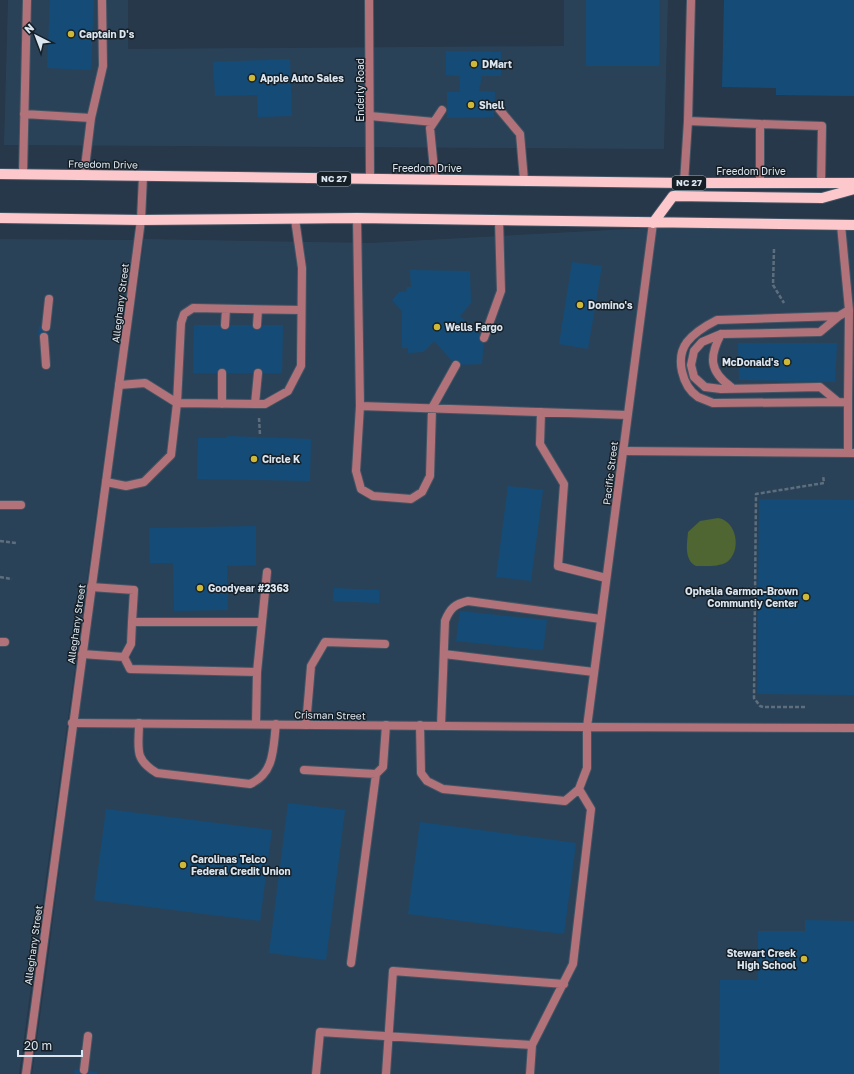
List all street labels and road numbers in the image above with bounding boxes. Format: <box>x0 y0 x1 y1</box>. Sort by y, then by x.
street label: Enderly Road <box>354 58 366 122</box>
street label: Freedom Drive <box>68 157 138 171</box>
street label: Freedom Drive <box>392 162 462 174</box>
street label: Freedom Drive <box>716 165 786 177</box>
road number: NC 27 <box>317 172 351 186</box>
road number: NC 27 <box>672 176 706 190</box>
street label: Alleghany Street <box>109 262 131 344</box>
street label: Pacific Street <box>600 440 620 506</box>
street label: Alleghany Street <box>64 583 88 665</box>
street label: Crisman Street <box>294 708 366 722</box>
street label: Alleghany Street <box>21 904 45 986</box>

